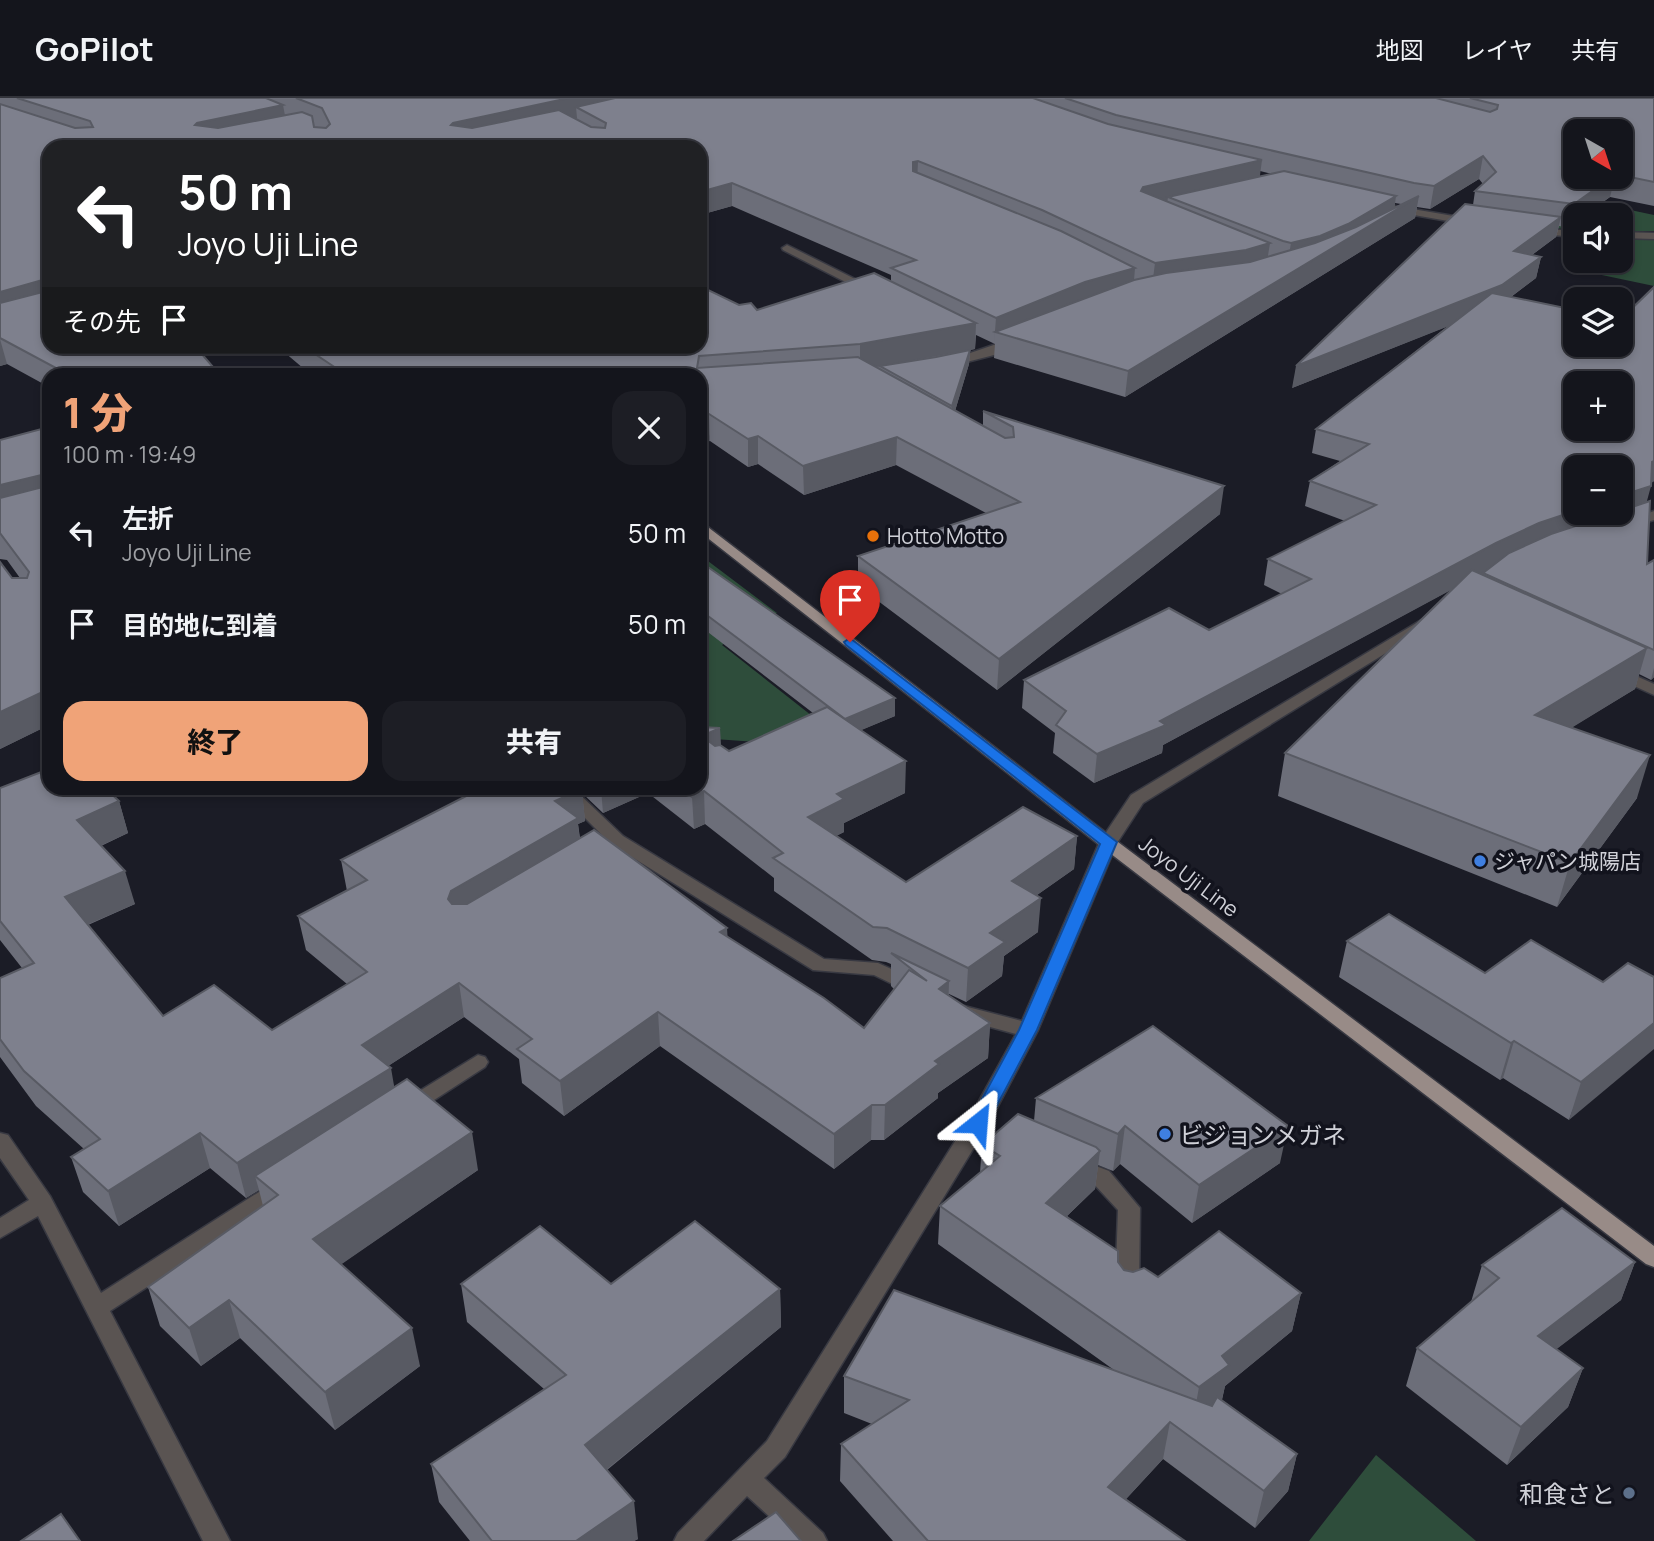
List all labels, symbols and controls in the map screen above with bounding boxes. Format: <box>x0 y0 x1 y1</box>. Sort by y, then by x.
text: GoPilot <box>35 26 154 71</box>
text: 地図 <box>1376 33 1424 66</box>
text: レイヤ <box>1462 33 1533 66</box>
text: 共有 <box>1571 33 1619 66</box>
north arrow <box>1563 119 1633 189</box>
map controls <box>1563 119 1633 525</box>
text: 50 m <box>178 158 293 225</box>
icon: left <box>63 168 154 259</box>
button: sound <box>1563 203 1633 273</box>
text: Joyo Uji Line <box>178 222 358 266</box>
button: layers <box>1563 287 1633 357</box>
icon: arrive <box>155 301 193 339</box>
text: その先 <box>63 303 141 339</box>
button: + <box>1563 371 1633 441</box>
text: 1 分 <box>63 383 132 441</box>
button: close <box>612 391 686 465</box>
text: 100 m · 19:49 <box>63 438 196 470</box>
button: − <box>1563 455 1633 525</box>
text: 左折 <box>122 500 174 536</box>
icon: left <box>63 514 101 552</box>
text: 50 m <box>628 515 686 551</box>
place label: Hotto Motto <box>887 522 1004 550</box>
marker: Hotto Motto <box>865 528 881 544</box>
text: Joyo Uji Line <box>122 536 252 568</box>
pin <box>820 570 880 642</box>
icon: arrive <box>831 581 869 619</box>
icon: arrive <box>63 605 101 643</box>
text: 50 m <box>628 606 686 642</box>
text: 目的地に到着 <box>122 607 278 643</box>
button: 終了 <box>63 701 368 781</box>
button: 共有 <box>382 701 686 781</box>
street label: Joyo Uji Line <box>1133 829 1245 923</box>
place label: ジャパン城陽店 <box>1494 847 1641 875</box>
marker: ジャパン城陽店 <box>1472 853 1488 869</box>
position arrow <box>941 1086 1015 1160</box>
place label: ビジョンメガネ <box>1179 1118 1346 1151</box>
marker: ビジョンメガネ <box>1157 1126 1173 1142</box>
place label: 和食さと <box>1519 1477 1615 1510</box>
marker: 和食さと <box>1621 1485 1637 1501</box>

